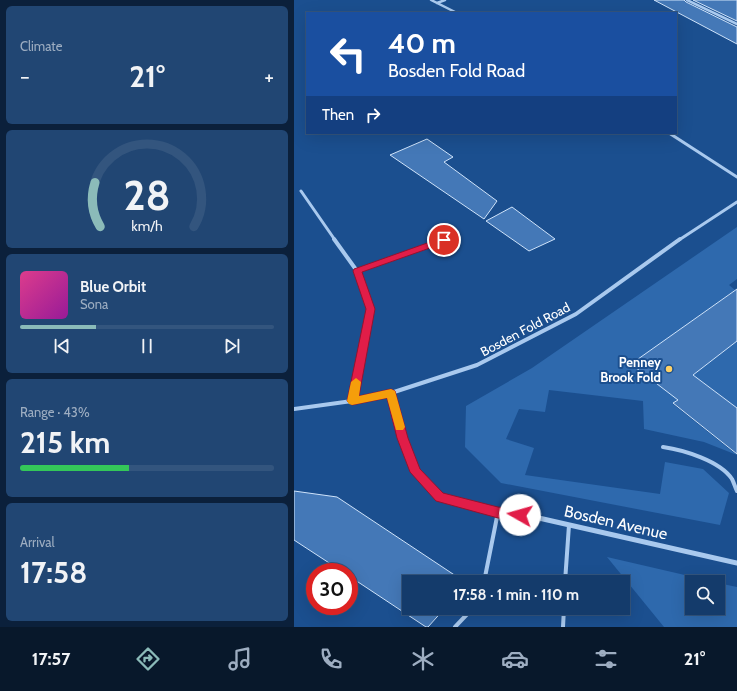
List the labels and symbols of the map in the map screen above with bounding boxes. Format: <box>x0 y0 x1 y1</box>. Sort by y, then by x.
pin <box>427 223 461 257</box>
street label: Bosden Fold Road <box>478 299 572 359</box>
place label: Penney Brook Fold <box>600 354 661 385</box>
marker: Penney Brook Fold <box>664 364 674 374</box>
position arrow <box>499 494 541 536</box>
street label: Bosden Avenue <box>562 501 669 544</box>
speed limit sign: 30 <box>306 563 358 615</box>

